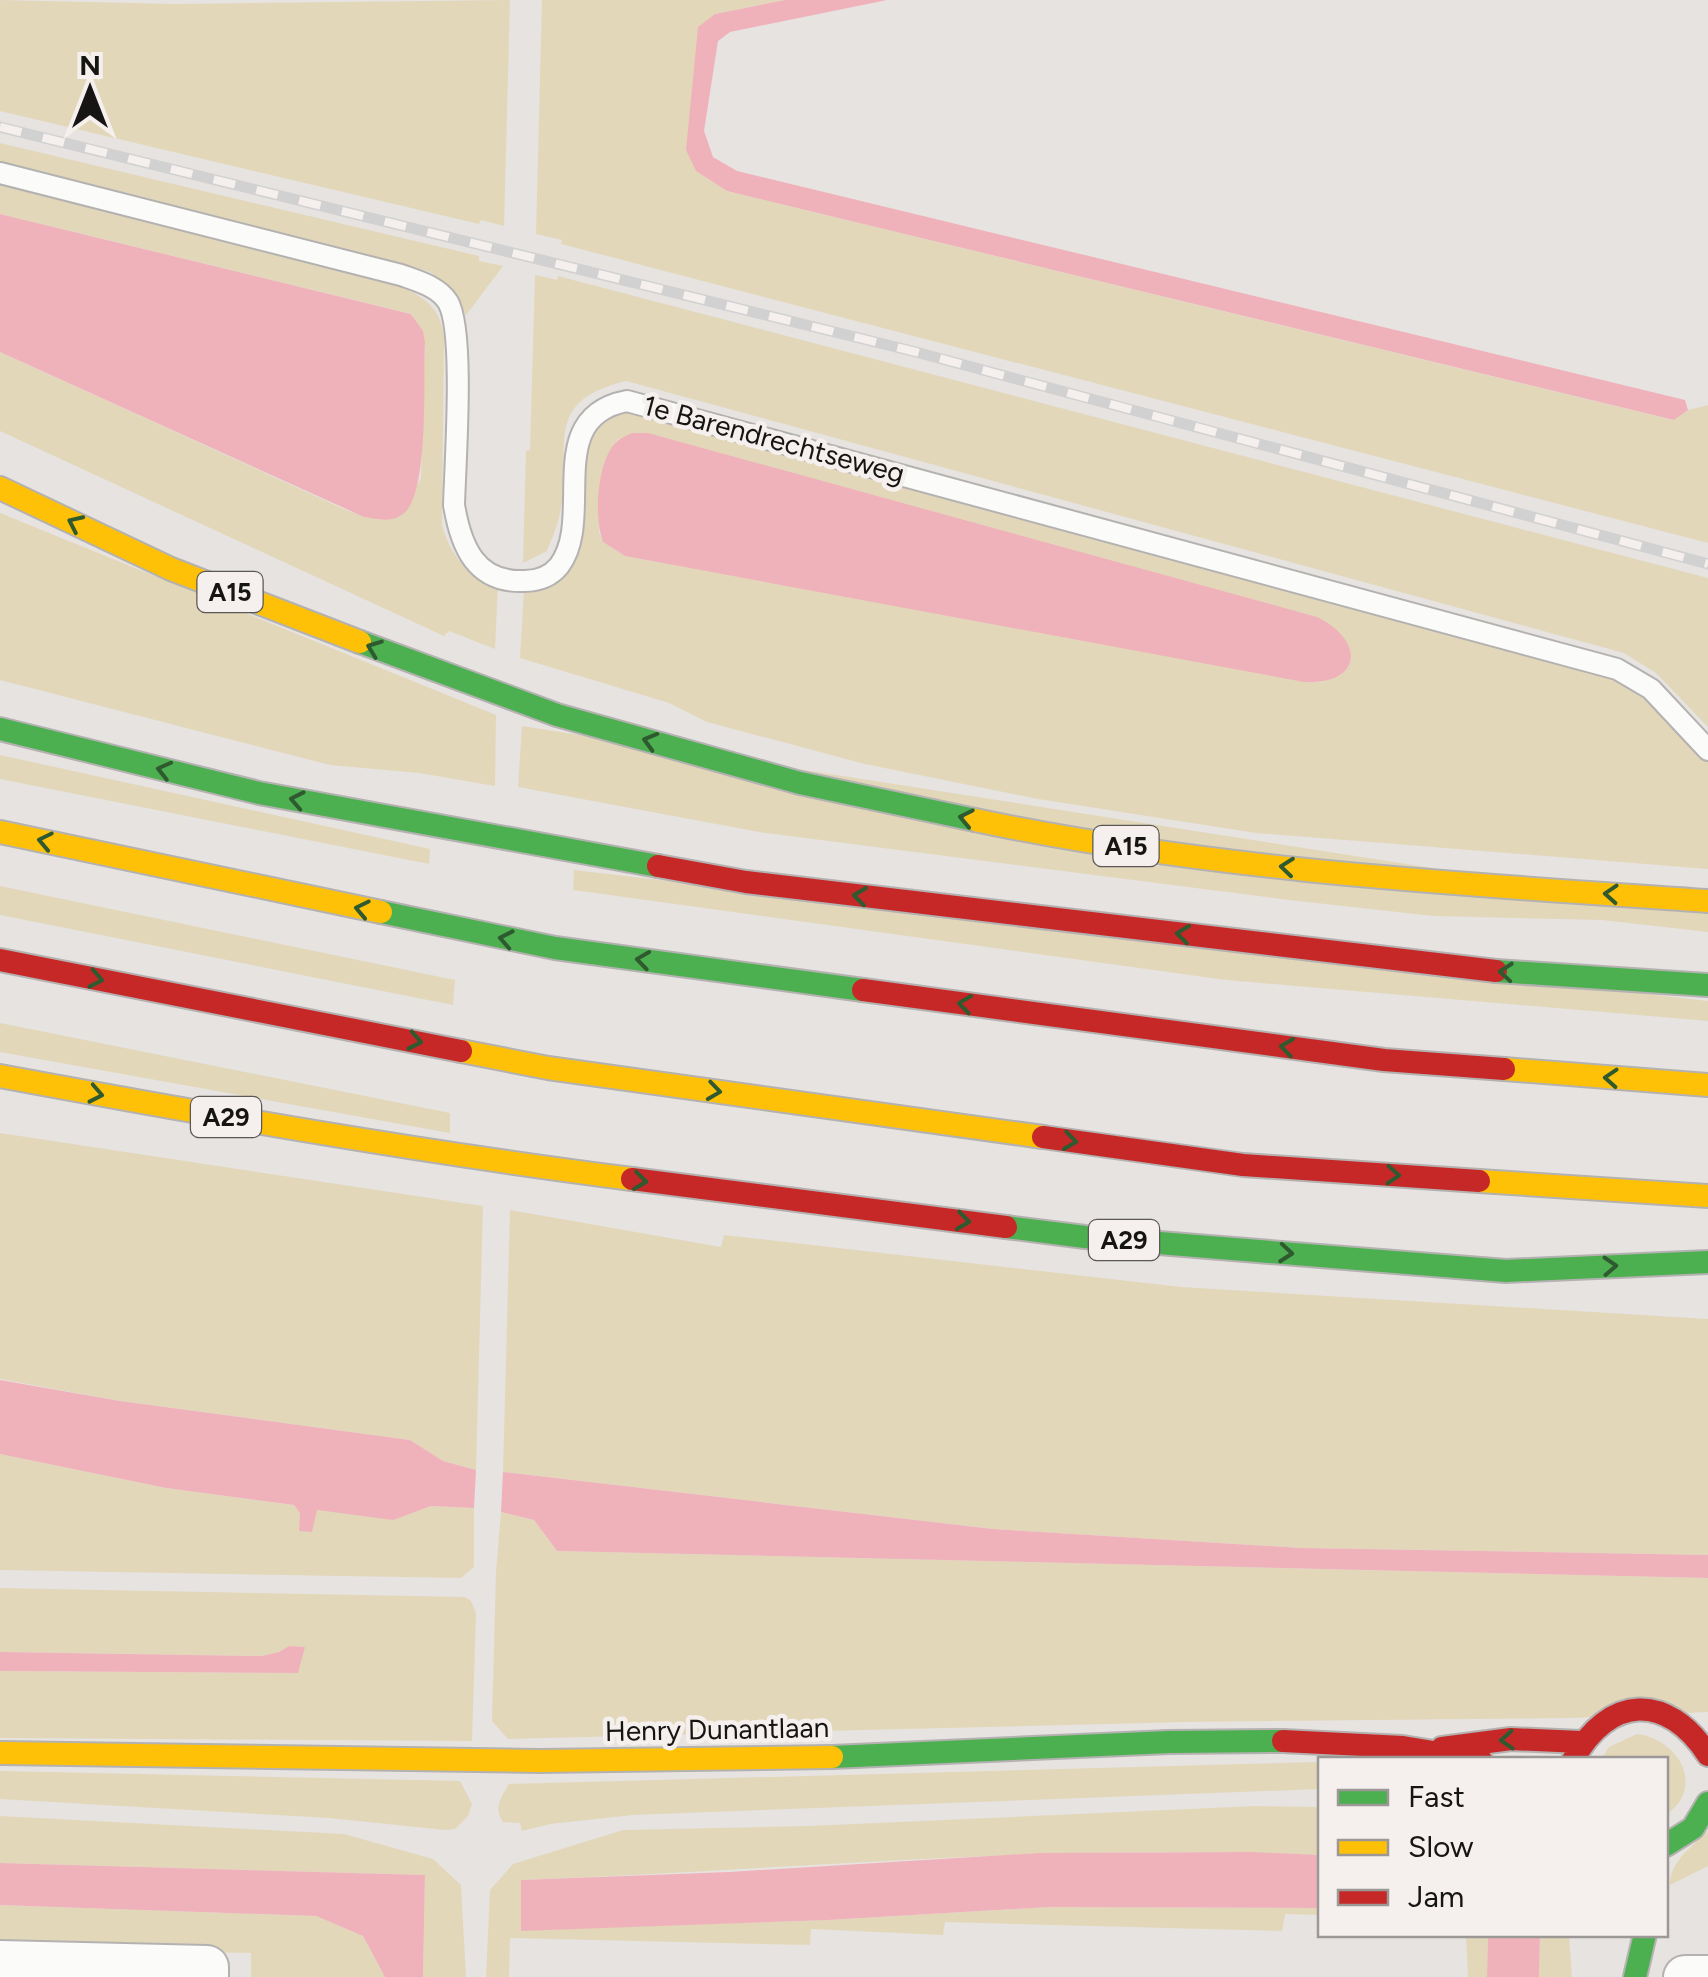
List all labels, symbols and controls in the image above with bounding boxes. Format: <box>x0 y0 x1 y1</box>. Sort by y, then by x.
north arrow <box>40 40 140 140</box>
text: N <box>79 48 101 82</box>
street label: 1e Barendrechtseweg <box>640 388 908 490</box>
one-way arrow <box>67 515 85 535</box>
road number: A15 <box>198 572 262 612</box>
one-way arrow <box>367 639 384 660</box>
one-way arrow <box>642 732 659 753</box>
one-way arrow <box>156 760 173 781</box>
one-way arrow <box>289 790 306 811</box>
one-way arrow <box>958 808 975 829</box>
road number: A15 <box>1094 826 1158 866</box>
one-way arrow <box>36 832 53 853</box>
one-way arrow <box>1278 857 1294 878</box>
one-way arrow <box>1602 884 1618 905</box>
one-way arrow <box>852 886 868 907</box>
one-way arrow <box>354 900 371 921</box>
one-way arrow <box>1175 924 1191 945</box>
one-way arrow <box>498 929 514 950</box>
one-way arrow <box>635 950 651 971</box>
one-way arrow <box>1498 962 1514 983</box>
one-way arrow <box>87 967 104 988</box>
one-way arrow <box>957 994 974 1015</box>
one-way arrow <box>406 1029 423 1050</box>
one-way arrow <box>1279 1038 1296 1059</box>
one-way arrow <box>1602 1067 1618 1089</box>
one-way arrow <box>705 1080 722 1101</box>
one-way arrow <box>88 1083 104 1104</box>
road number: A29 <box>191 1097 261 1137</box>
one-way arrow <box>1062 1129 1079 1150</box>
one-way arrow <box>1386 1164 1402 1185</box>
one-way arrow <box>632 1169 649 1190</box>
one-way arrow <box>954 1210 971 1231</box>
road number: A29 <box>1089 1220 1159 1260</box>
one-way arrow <box>1279 1242 1295 1263</box>
one-way arrow <box>1603 1256 1619 1277</box>
street label: Henry Dunantlaan <box>605 1710 829 1748</box>
one-way arrow <box>1499 1729 1515 1751</box>
legend <box>1318 1757 1668 1937</box>
text: Fast <box>1408 1778 1465 1815</box>
text: Slow <box>1408 1828 1474 1865</box>
text: Jam <box>1408 1878 1464 1915</box>

